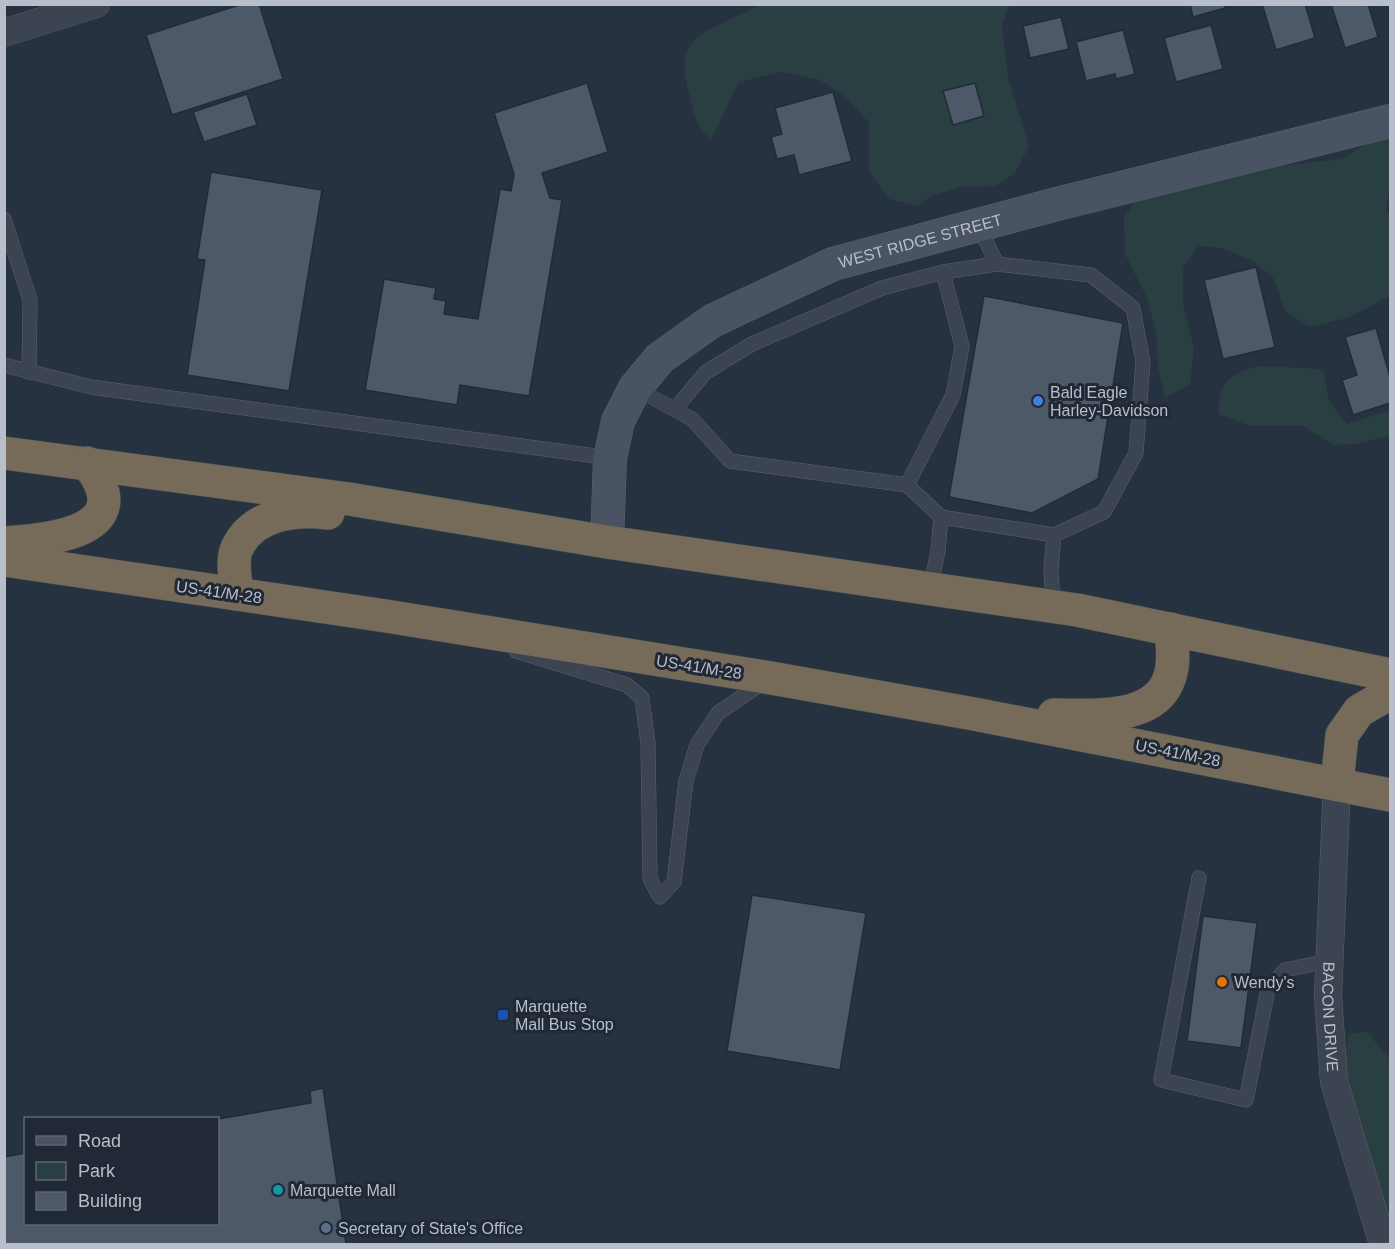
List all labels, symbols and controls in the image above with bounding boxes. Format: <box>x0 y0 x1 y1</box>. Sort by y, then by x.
street label: WEST RIDGE STREET <box>837 210 1004 271</box>
place label: Bald Eagle Harley-Davidson <box>1050 384 1168 419</box>
marker: Bald Eagle Harley-Davidson <box>1031 394 1045 408</box>
street label: US-41/M-28 <box>175 578 263 606</box>
street label: US-41/M-28 <box>655 652 743 682</box>
street label: US-41/M-28 <box>1134 736 1222 770</box>
street label: BACON DRIVE <box>1319 961 1342 1072</box>
place label: Wendy's <box>1234 974 1295 991</box>
marker: Wendy's <box>1215 975 1229 989</box>
place label: Marquette Mall Bus Stop <box>515 998 614 1033</box>
marker: Marquette Mall Bus Stop <box>496 1008 510 1022</box>
legend <box>24 1117 219 1225</box>
text: Road <box>78 1131 121 1151</box>
text: Park <box>78 1161 116 1181</box>
place label: Marquette Mall <box>290 1182 396 1199</box>
marker: Marquette Mall <box>271 1183 285 1197</box>
text: Building <box>78 1191 142 1211</box>
place label: Secretary of State's Office <box>338 1220 523 1237</box>
marker: Secretary of State's Office <box>319 1221 333 1235</box>

